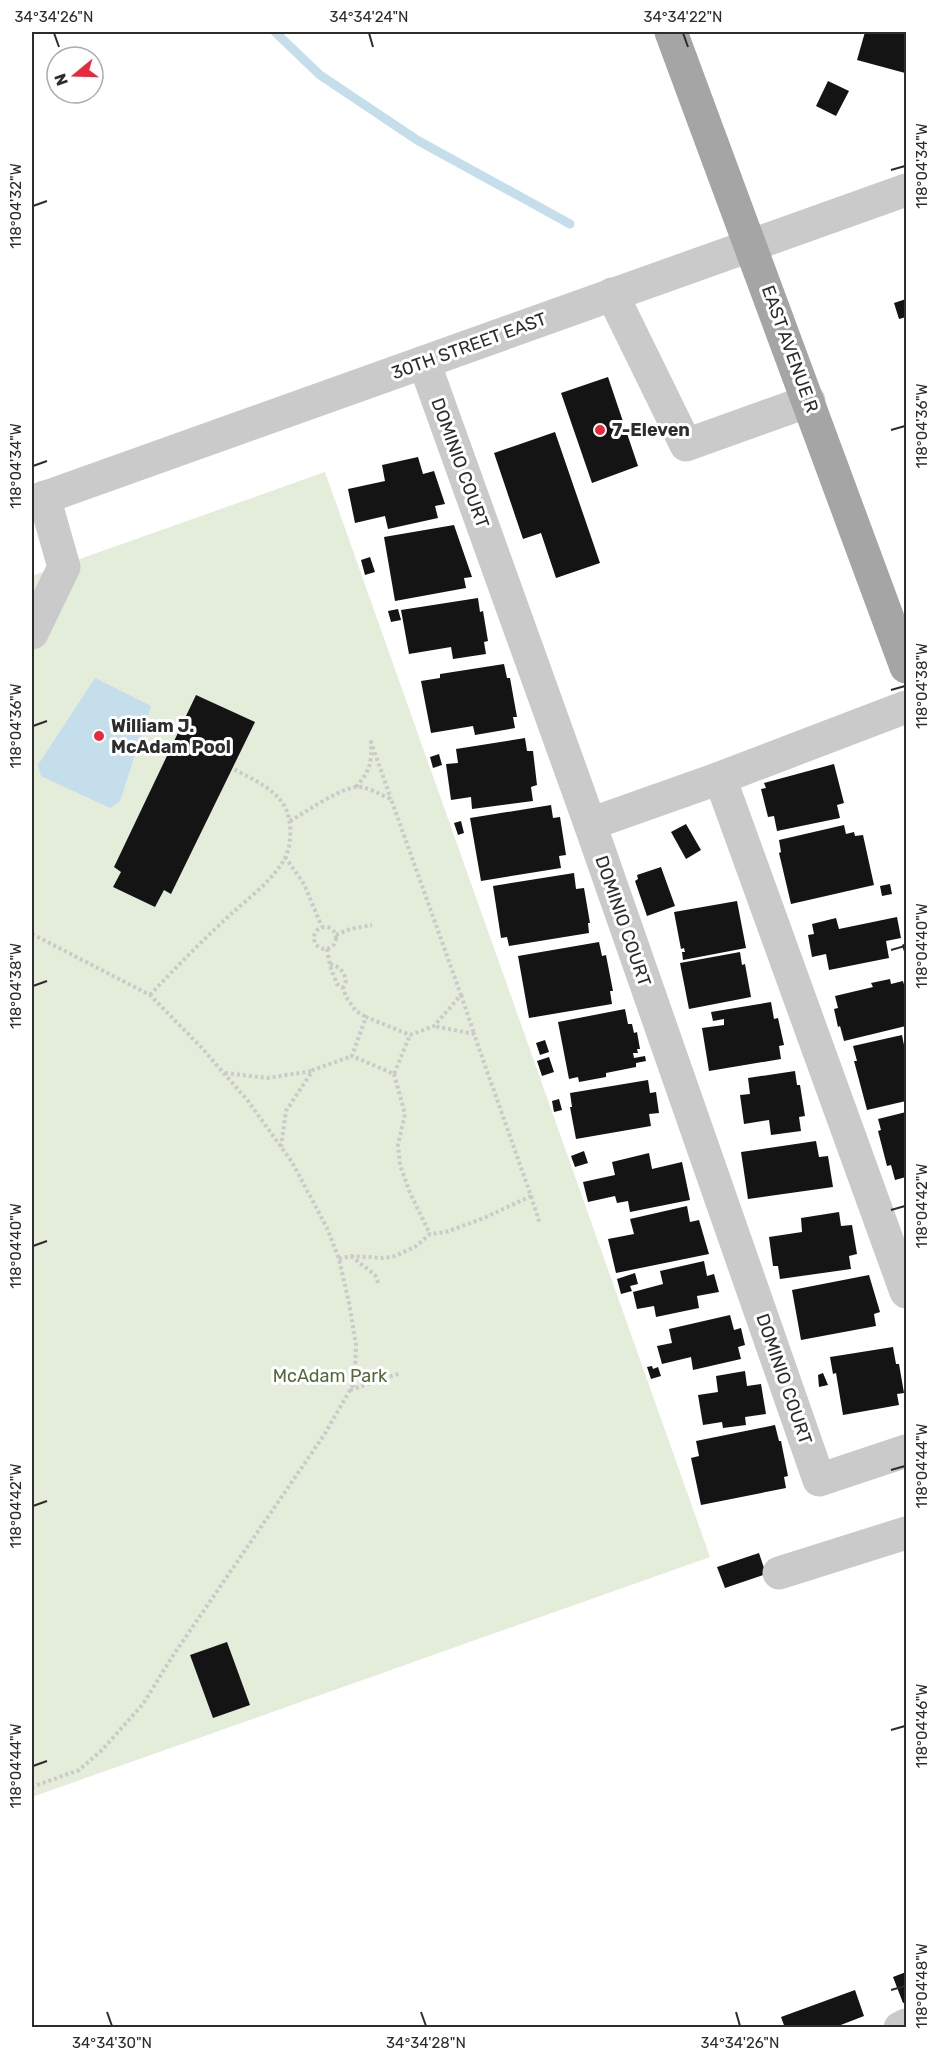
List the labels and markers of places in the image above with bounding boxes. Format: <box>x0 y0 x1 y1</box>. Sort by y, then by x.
place label: 7-Eleven <box>612 419 690 441</box>
marker: 7-Eleven <box>593 423 607 437</box>
place label: William J. McAdam Pool <box>111 715 231 758</box>
marker: William J. McAdam Pool <box>92 729 106 743</box>

